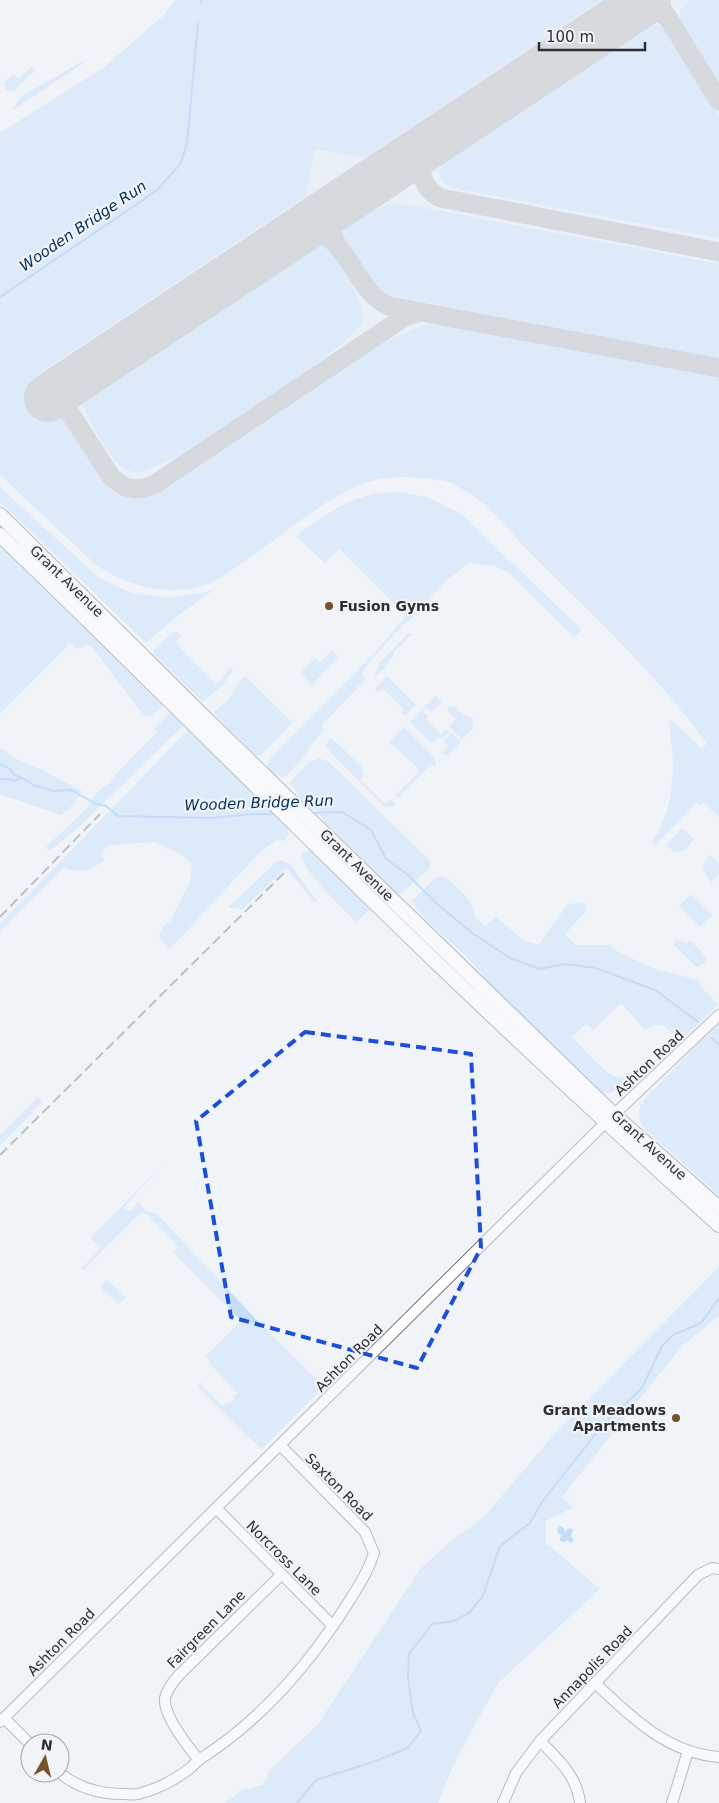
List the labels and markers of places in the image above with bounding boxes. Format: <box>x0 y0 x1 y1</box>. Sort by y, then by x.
place label: Fusion Gyms <box>339 598 439 614</box>
marker: Fusion Gyms <box>323 600 335 612</box>
place label: Grant Meadows Apartments <box>543 1402 666 1434</box>
marker: Grant Meadows Apartments <box>670 1412 682 1424</box>

